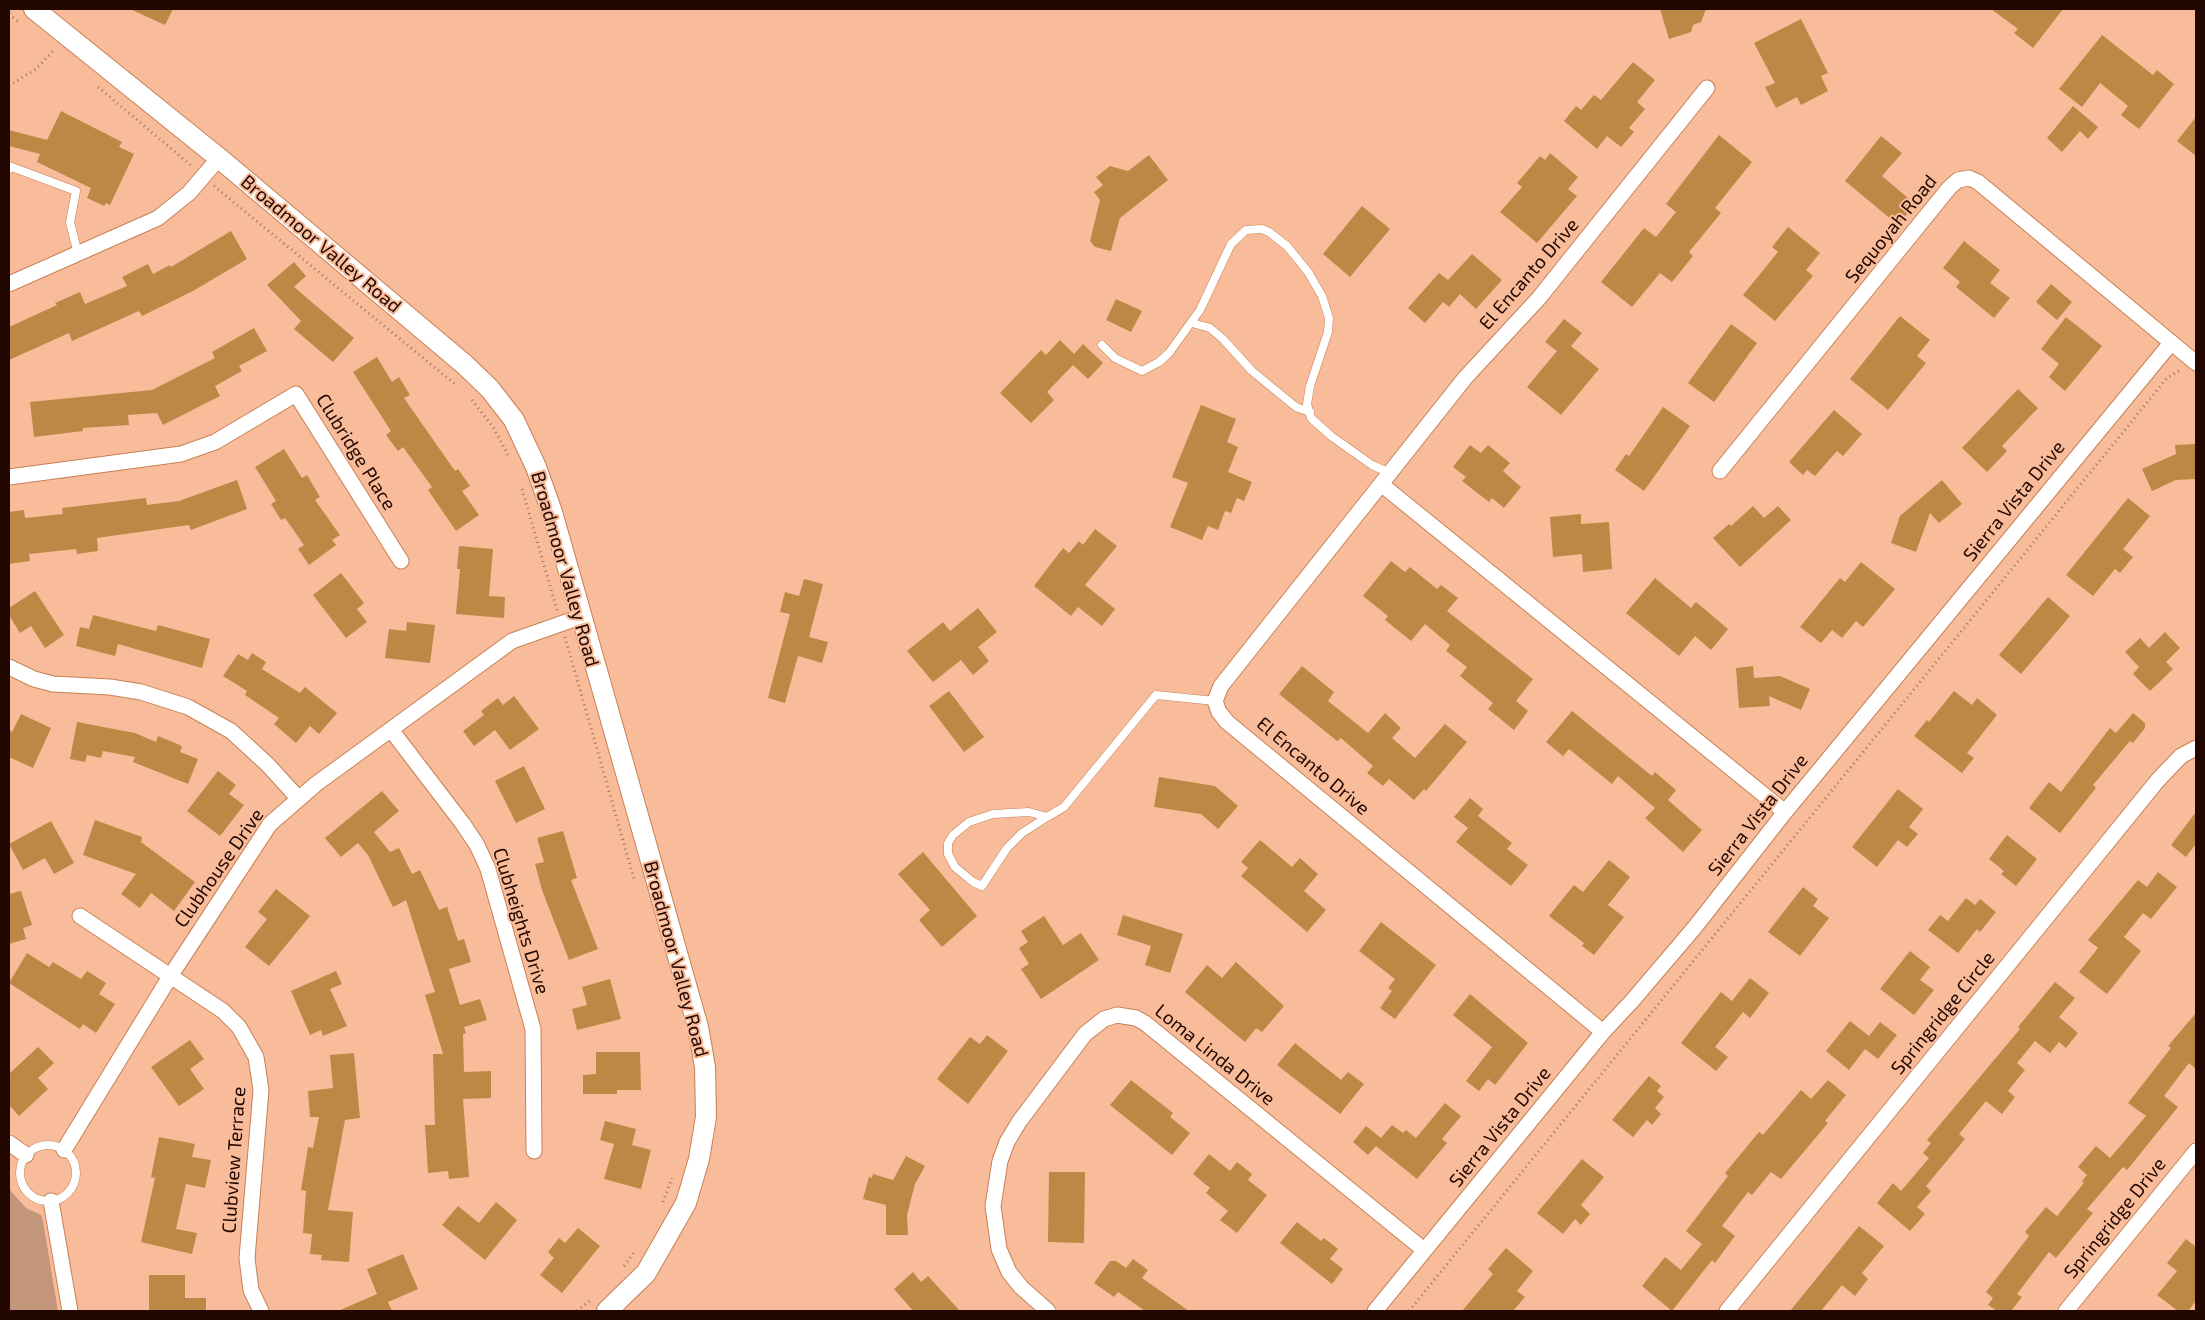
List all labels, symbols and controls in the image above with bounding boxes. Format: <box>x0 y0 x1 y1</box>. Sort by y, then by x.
street label: Broadmoor Valley Road <box>236 170 406 318</box>
street label: Sequoyah Road <box>1840 170 1942 288</box>
street label: El Encanto Drive <box>1474 214 1584 334</box>
street label: Clubridge Place <box>311 390 401 514</box>
street label: Sierra Vista Drive <box>1958 436 2070 566</box>
street label: Broadmoor Valley Road <box>526 469 604 669</box>
street label: El Encanto Drive <box>1252 712 1374 820</box>
street label: Sierra Vista Drive <box>1703 750 1813 880</box>
street label: Clubhouse Drive <box>170 804 268 932</box>
street label: Clubheights Drive <box>488 845 554 997</box>
street label: Broadmoor Valley Road <box>639 858 713 1060</box>
street label: Springridge Circle <box>1886 947 2000 1079</box>
street label: Loma Linda Drive <box>1150 1000 1280 1110</box>
street label: Sierra Vista Drive <box>1444 1062 1556 1192</box>
street label: Clubview Terrace <box>217 1086 251 1234</box>
street label: Springridge Drive <box>2059 1153 2171 1283</box>

